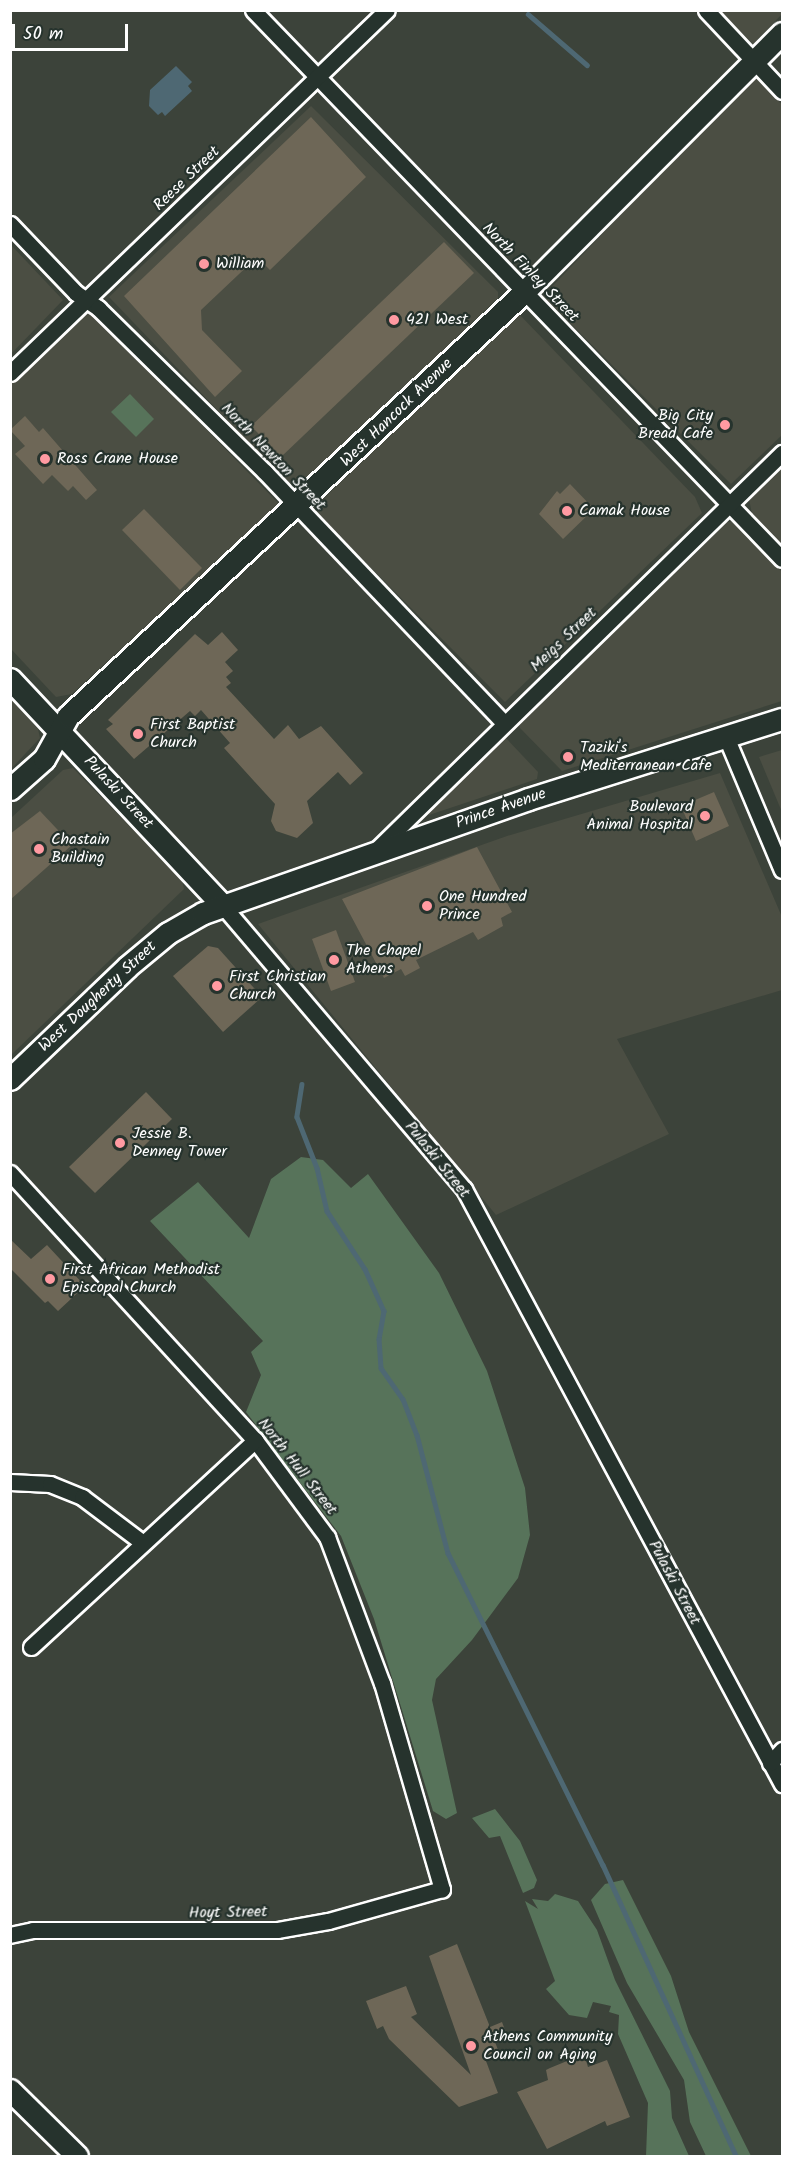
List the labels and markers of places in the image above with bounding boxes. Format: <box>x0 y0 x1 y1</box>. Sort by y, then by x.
place label: William <box>216 254 264 274</box>
marker: William <box>197 257 211 271</box>
place label: 421 West <box>406 310 468 330</box>
marker: 421 West <box>387 313 401 327</box>
place label: Big City Bread Cafe <box>638 406 713 444</box>
marker: Big City Bread Cafe <box>718 418 732 432</box>
place label: Ross Crane House <box>57 449 178 469</box>
marker: Ross Crane House <box>38 452 52 466</box>
place label: Camak House <box>579 501 670 521</box>
marker: Camak House <box>560 504 574 518</box>
place label: First Baptist Church <box>150 715 235 753</box>
marker: First Baptist Church <box>131 727 145 741</box>
place label: Taziki's Mediterranean Cafe <box>580 738 712 776</box>
marker: Taziki's Mediterranean Cafe <box>561 750 575 764</box>
place label: Boulevard Animal Hospital <box>587 797 693 835</box>
marker: Boulevard Animal Hospital <box>698 809 712 823</box>
place label: Chastain Building <box>51 830 110 868</box>
marker: Chastain Building <box>32 842 46 856</box>
place label: One Hundred Prince <box>439 887 526 925</box>
marker: One Hundred Prince <box>420 899 434 913</box>
place label: The Chapel Athens <box>346 941 421 979</box>
marker: The Chapel Athens <box>327 953 341 967</box>
place label: First Christian Church <box>229 967 326 1005</box>
marker: First Christian Church <box>210 979 224 993</box>
place label: Jessie B. Denney Tower <box>132 1124 227 1162</box>
marker: Jessie B. Denney Tower <box>113 1136 127 1150</box>
place label: First African Methodist Episcopal Church <box>62 1260 220 1298</box>
marker: First African Methodist Episcopal Church <box>43 1272 57 1286</box>
place label: Athens Community Council on Aging <box>483 2027 612 2065</box>
marker: Athens Community Council on Aging <box>464 2039 478 2053</box>

